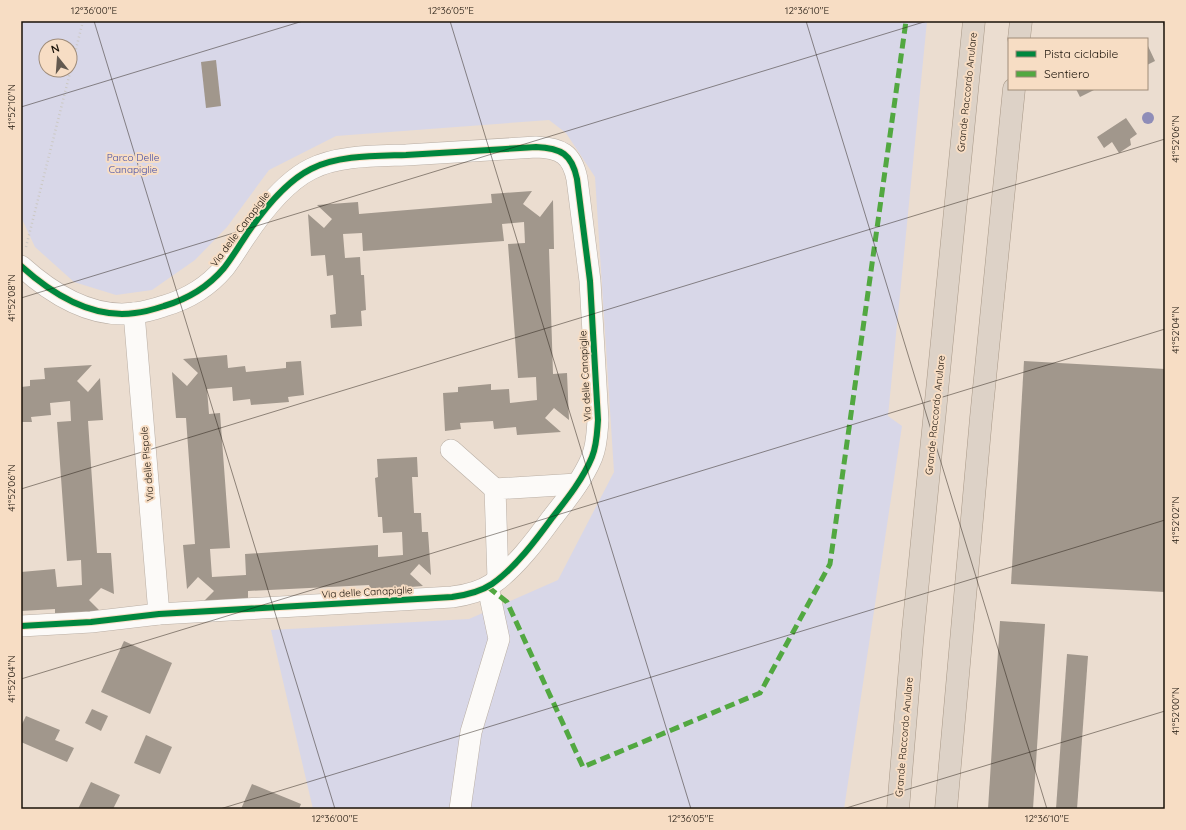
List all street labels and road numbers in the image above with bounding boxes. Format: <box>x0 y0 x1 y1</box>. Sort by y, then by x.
street label: Grande Raccordo Anulare <box>954 31 980 152</box>
street label: Via delle Canapiglie <box>207 188 273 269</box>
street label: Via delle Canapiglie <box>576 330 594 422</box>
street label: Grande Raccordo Anulare <box>922 354 948 475</box>
street label: Via delle Pispole <box>137 426 157 502</box>
street label: Via delle Canapiglie <box>321 583 413 601</box>
street label: Grande Raccordo Anulare <box>892 676 916 797</box>

